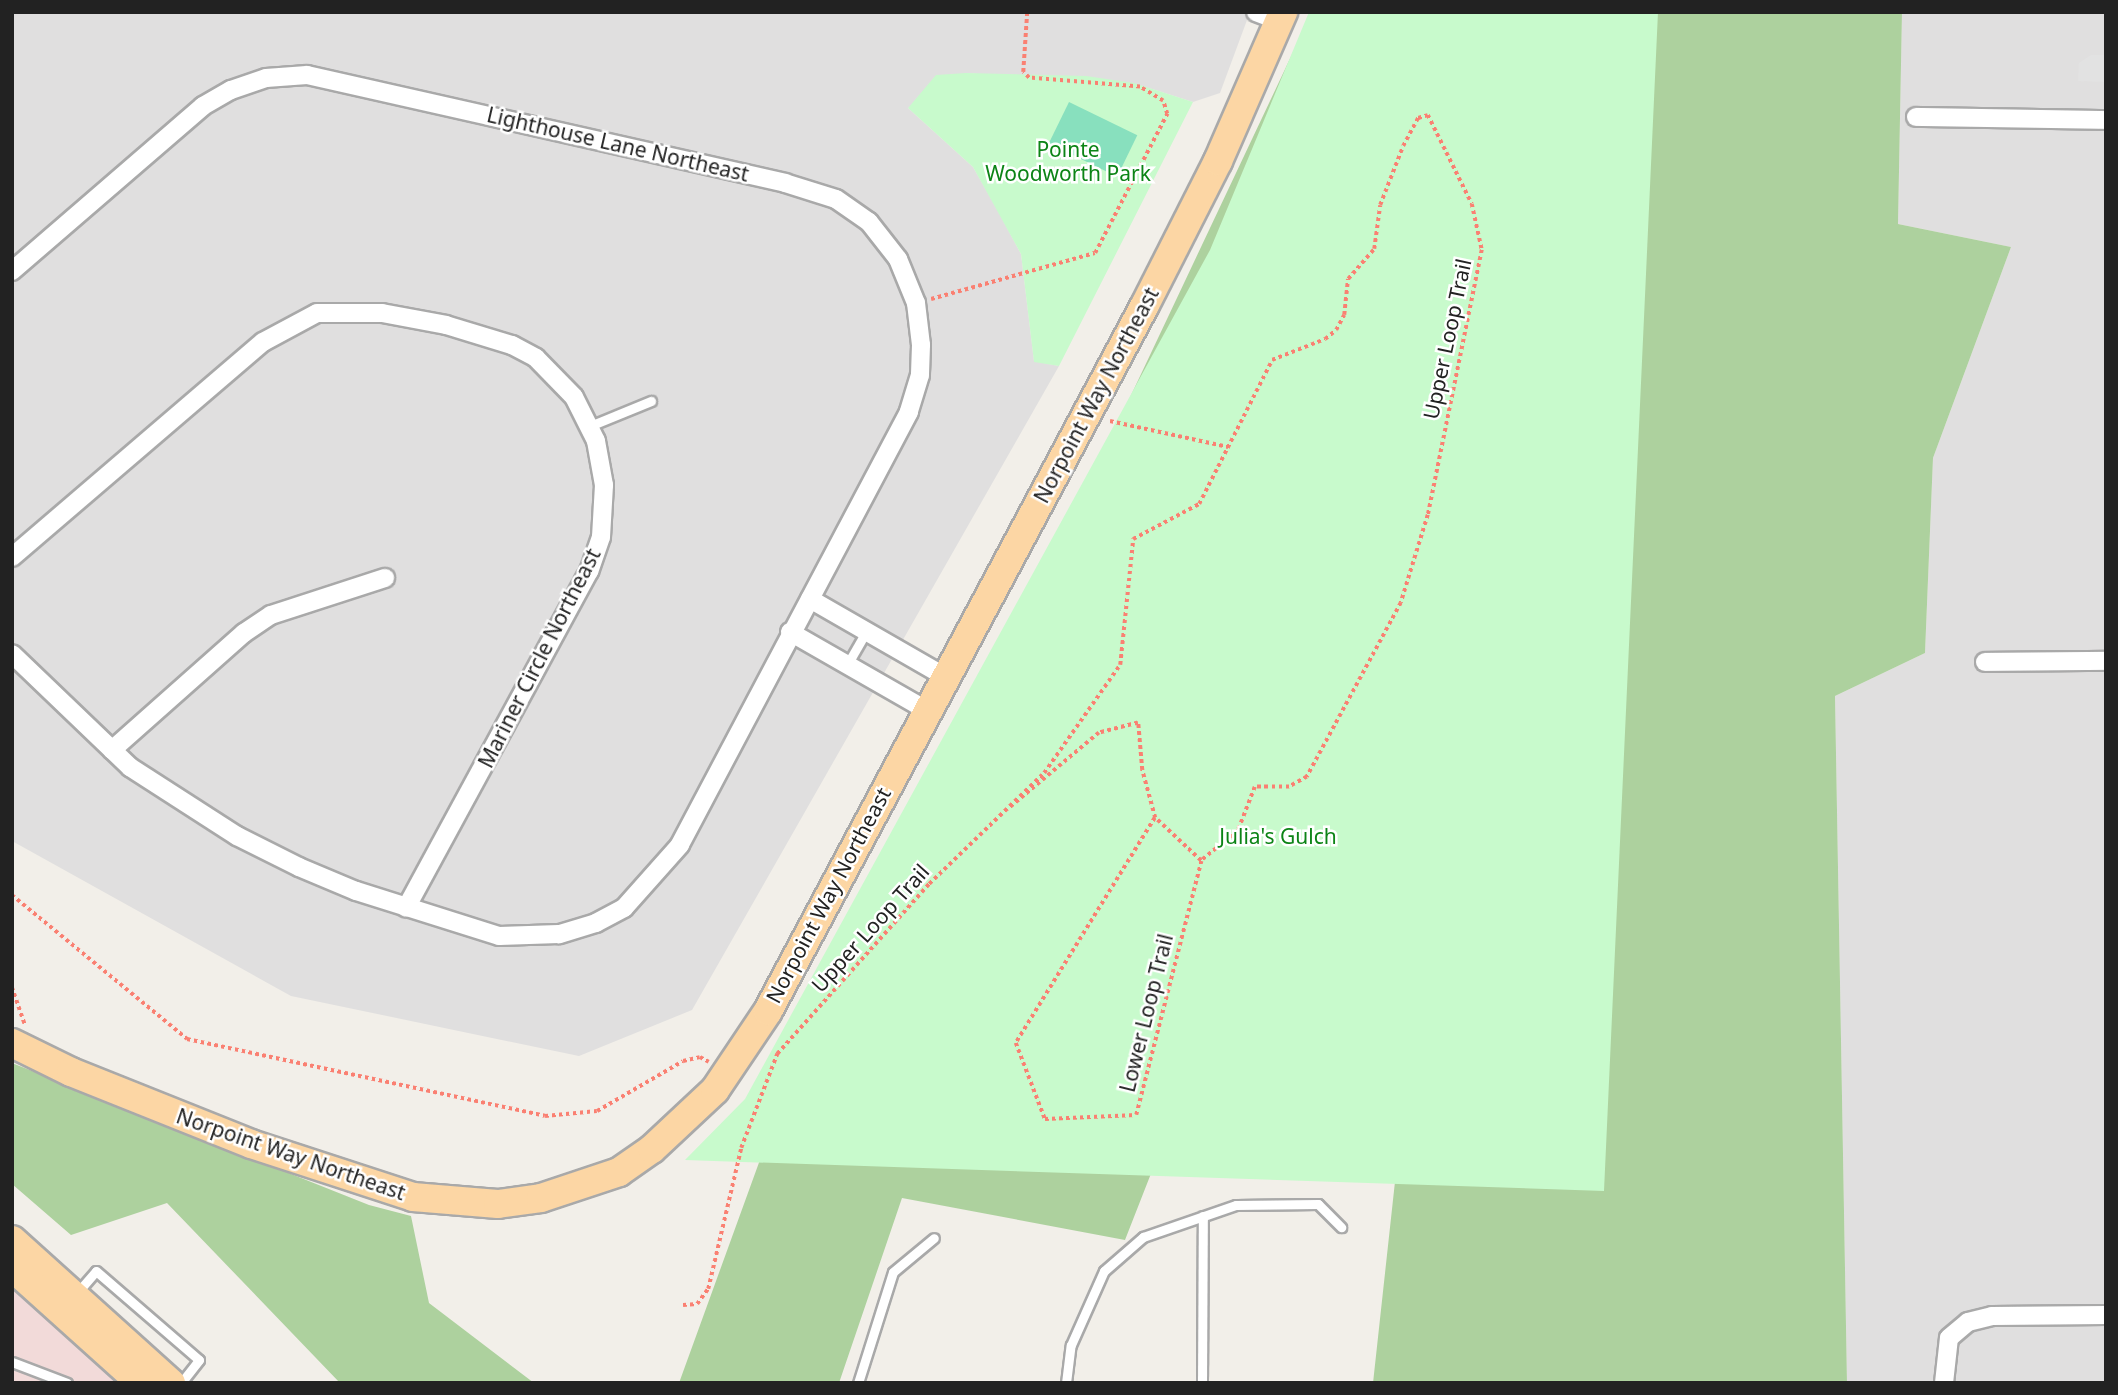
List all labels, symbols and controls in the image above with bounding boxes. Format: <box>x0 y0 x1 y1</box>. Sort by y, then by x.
street label: Lighthouse Lane Northeast <box>485 102 751 186</box>
park label: Pointe Woodworth Park <box>985 136 1151 186</box>
street label: Upper Loop Trail <box>1418 256 1476 422</box>
street label: Norpoint Way Northeast <box>1028 283 1164 507</box>
street label: Mariner Circle Northeast <box>473 544 605 772</box>
street label: Norpoint Way Northeast <box>760 783 896 1007</box>
park label: Julia's Gulch <box>1219 823 1337 849</box>
street label: Upper Loop Trail <box>806 859 934 997</box>
street label: Lower Loop Trail <box>1114 931 1178 1095</box>
street label: Norpoint Way Northeast <box>173 1103 409 1205</box>

